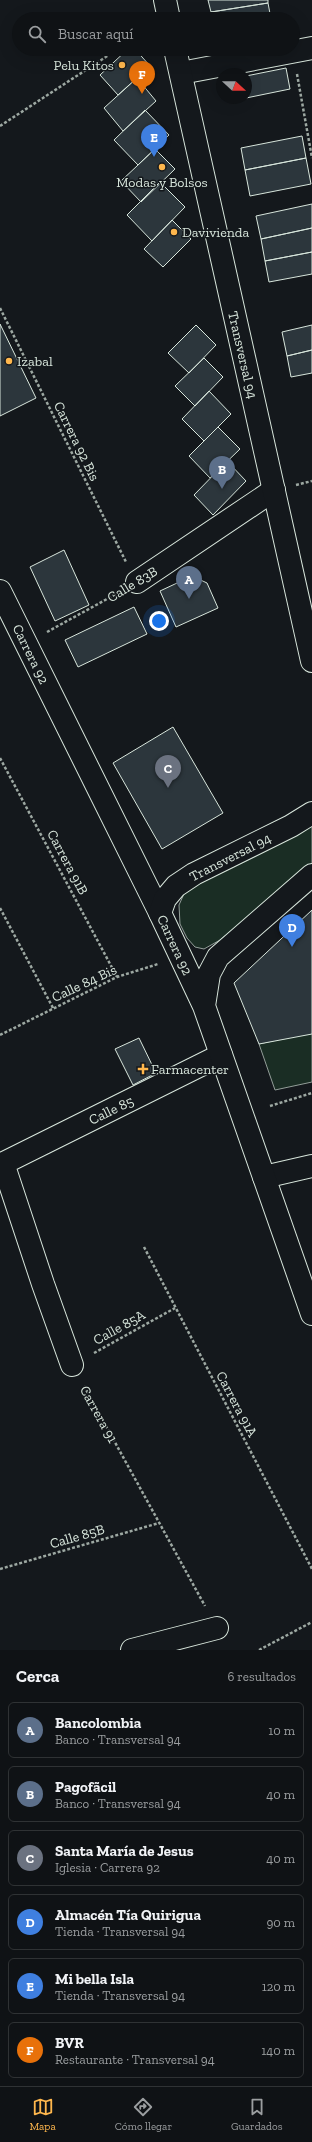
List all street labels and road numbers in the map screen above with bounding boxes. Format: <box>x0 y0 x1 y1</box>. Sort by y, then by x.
street label: Transversal 94 <box>224 310 261 401</box>
street label: Carrera 92 Bis <box>50 399 103 484</box>
street label: Calle 83B <box>104 563 161 606</box>
street label: Carrera 92 <box>9 621 52 687</box>
street label: Carrera 91B <box>43 827 92 898</box>
street label: Transversal 94 <box>187 829 274 885</box>
street label: Carrera 92 <box>153 912 196 978</box>
street label: Calle 84 Bis <box>49 961 119 1006</box>
street label: Calle 85 <box>86 1092 136 1129</box>
street label: Calle 85A <box>90 1306 149 1349</box>
street label: Carrera 91A <box>212 1369 261 1441</box>
street label: Carrera 91 <box>76 1383 122 1446</box>
street label: Calle 85B <box>48 1521 106 1552</box>

